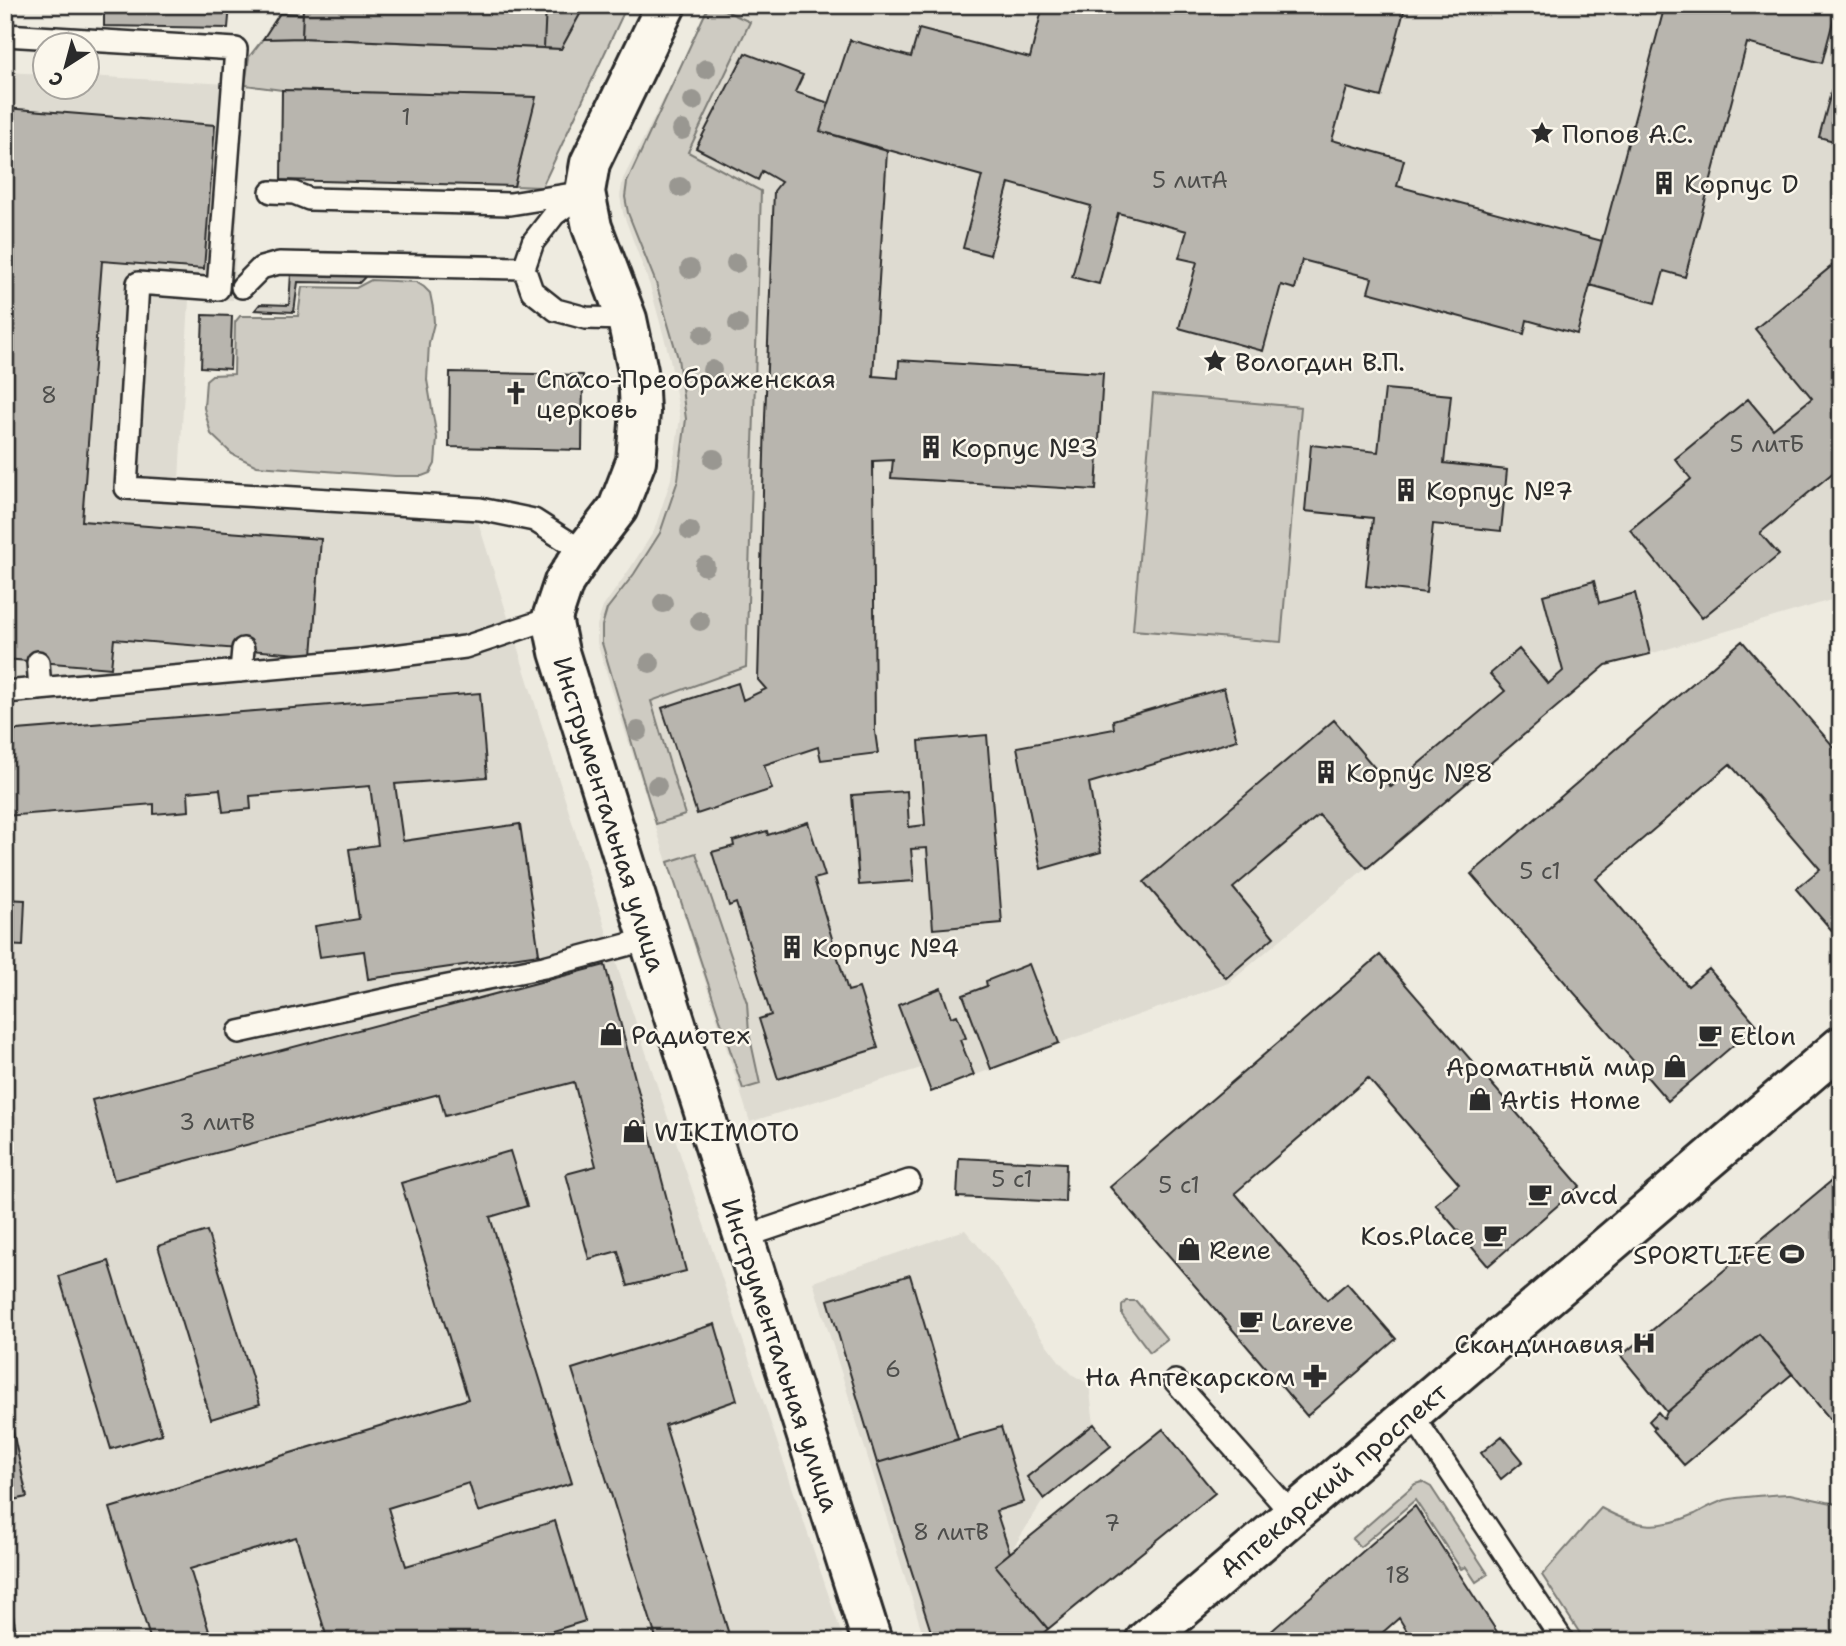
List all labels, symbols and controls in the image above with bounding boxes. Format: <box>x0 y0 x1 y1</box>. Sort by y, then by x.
north arrow <box>32 32 102 102</box>
text: С <box>44 66 68 93</box>
house number: 1 <box>401 102 411 132</box>
place label: Попов А.С. <box>1562 116 1693 151</box>
place icon: Попов А.С. <box>1528 119 1556 147</box>
house number: 5 литА <box>1152 165 1228 195</box>
place label: Корпус D <box>1684 166 1799 201</box>
building icon: Корпус D <box>1650 169 1678 197</box>
place label: Вологдин В.П. <box>1235 344 1405 379</box>
place icon: Вологдин В.П. <box>1201 347 1229 375</box>
place label: Спасо-Преображенская церковь <box>536 361 836 426</box>
church icon: Спасо-Преображенская церковь <box>502 379 530 407</box>
house number: 8 <box>41 380 57 410</box>
house number: 5 литБ <box>1730 429 1804 459</box>
place label: Корпус №3 <box>951 430 1098 465</box>
building icon: Корпус №3 <box>917 433 945 461</box>
place label: Корпус №7 <box>1426 473 1573 508</box>
building icon: Корпус №7 <box>1392 476 1420 504</box>
street label: Инструментальная улица <box>545 652 675 976</box>
place label: Корпус №8 <box>1346 755 1493 790</box>
building icon: Корпус №8 <box>1312 758 1340 786</box>
house number: 5 с1 <box>1519 856 1561 886</box>
place label: Корпус №4 <box>812 930 959 965</box>
building icon: Корпус №4 <box>778 933 806 961</box>
place label: Радиотех <box>631 1017 750 1052</box>
place label: Etlon <box>1730 1018 1796 1053</box>
shop icon: Радиотех <box>597 1020 625 1048</box>
cafe icon: Etlon <box>1696 1021 1724 1049</box>
place label: Ароматный мир <box>1446 1049 1655 1084</box>
shop icon: Ароматный мир <box>1661 1052 1689 1080</box>
place label: Artis Home <box>1500 1082 1641 1117</box>
shop icon: Artis Home <box>1466 1085 1494 1113</box>
house number: 3 литВ <box>179 1107 255 1137</box>
place label: WIKIMOTO <box>654 1114 800 1149</box>
shop icon: WIKIMOTO <box>620 1117 648 1145</box>
house number: 5 с1 <box>991 1164 1033 1194</box>
house number: 5 с1 <box>1158 1170 1200 1200</box>
place label: avcd <box>1560 1177 1618 1212</box>
cafe icon: avcd <box>1526 1180 1554 1208</box>
street label: Инструментальная улица <box>714 1194 848 1516</box>
place label: Kos.Place <box>1360 1218 1475 1253</box>
cafe icon: Kos.Place <box>1481 1221 1509 1249</box>
place label: Rene <box>1209 1232 1271 1267</box>
shop icon: Rene <box>1175 1235 1203 1263</box>
place label: SPORTLIFE <box>1633 1237 1772 1272</box>
sports icon: SPORTLIFE <box>1778 1240 1806 1268</box>
place label: Lareve <box>1271 1304 1354 1339</box>
cafe icon: Lareve <box>1237 1307 1265 1335</box>
place label: Скандинавия <box>1454 1326 1624 1361</box>
hospital icon: Скандинавия <box>1630 1329 1658 1357</box>
house number: 6 <box>885 1354 901 1384</box>
place label: На Аптекарском <box>1085 1359 1295 1394</box>
pharmacy icon: На Аптекарском <box>1301 1362 1329 1390</box>
street label: Аптекарский проспект <box>1212 1374 1455 1586</box>
house number: 7 <box>1104 1508 1120 1538</box>
house number: 8 литВ <box>913 1517 989 1547</box>
house number: 18 <box>1385 1560 1411 1590</box>

